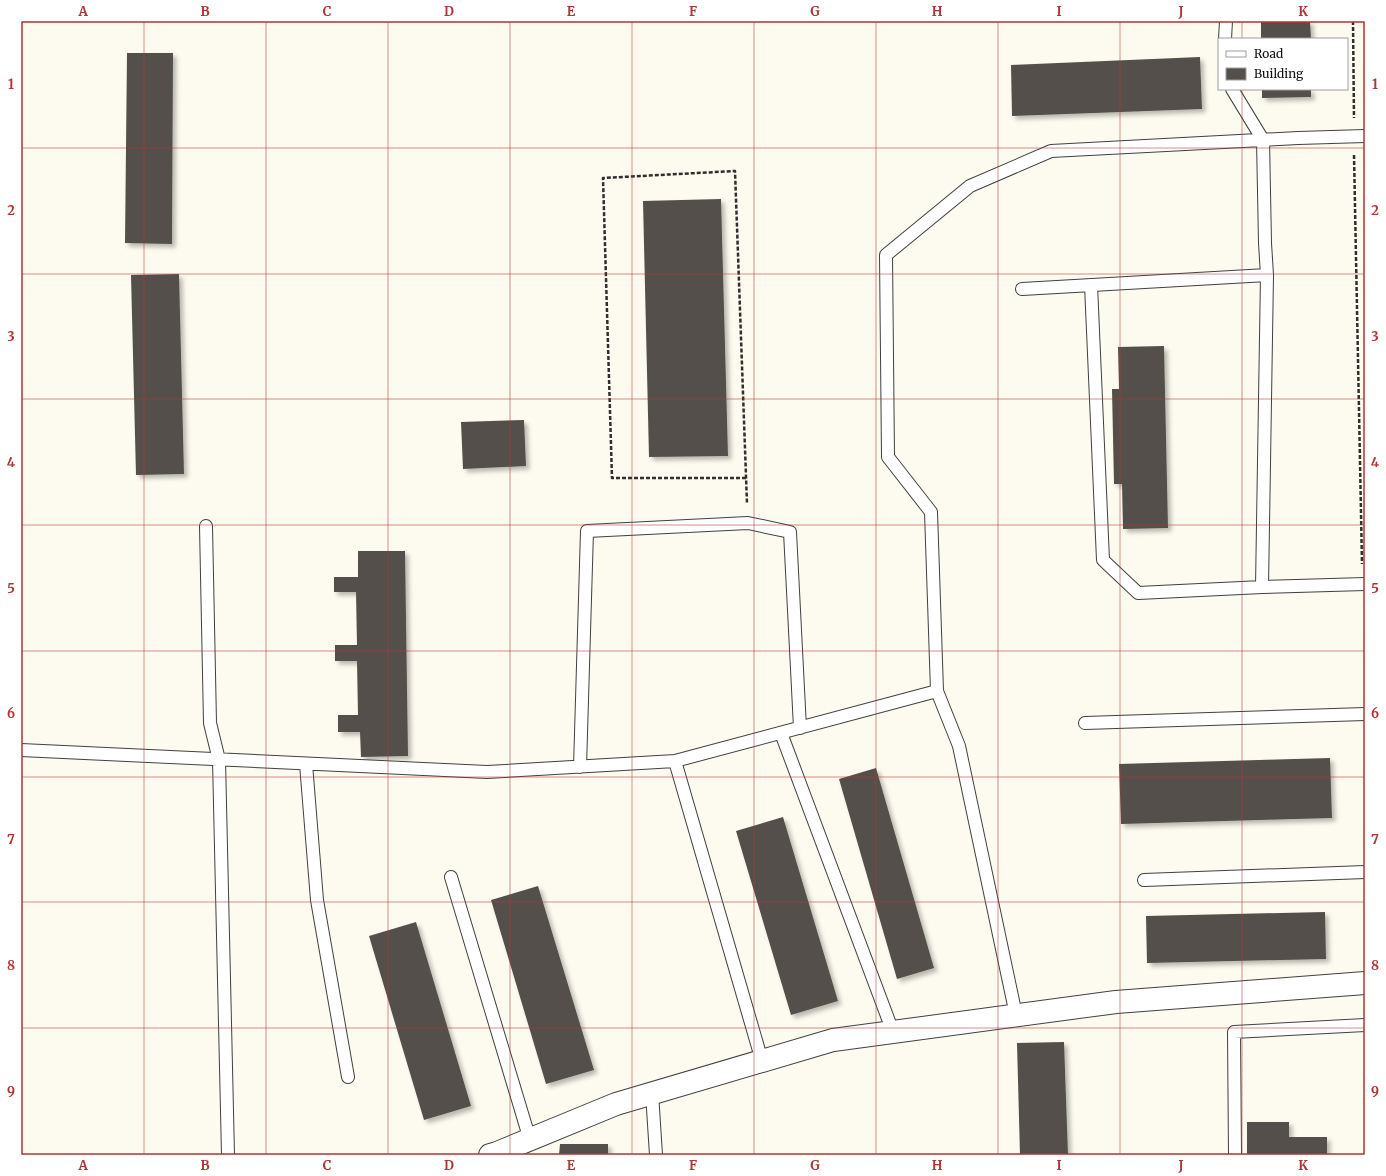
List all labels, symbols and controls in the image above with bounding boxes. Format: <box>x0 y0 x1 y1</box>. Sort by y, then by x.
text: A <box>77 3 88 20</box>
text: B <box>200 3 210 20</box>
text: C <box>323 3 332 20</box>
text: D <box>444 3 454 20</box>
text: E <box>567 3 576 20</box>
text: F <box>689 3 697 20</box>
text: G <box>810 3 820 20</box>
text: H <box>932 3 943 20</box>
text: I <box>1056 3 1062 20</box>
text: J <box>1177 3 1184 20</box>
text: K <box>1298 3 1308 20</box>
legend <box>1218 38 1348 90</box>
text: Road <box>1254 46 1283 61</box>
text: Building <box>1254 66 1304 81</box>
text: 1 <box>8 76 14 93</box>
text: 1 <box>1372 76 1378 93</box>
text: 2 <box>7 202 15 219</box>
text: 2 <box>1371 202 1379 219</box>
text: 3 <box>7 328 15 345</box>
text: 3 <box>1371 328 1379 345</box>
text: 4 <box>7 454 16 471</box>
text: 4 <box>1371 454 1380 471</box>
text: 5 <box>7 580 15 597</box>
text: 5 <box>1371 580 1379 597</box>
text: 6 <box>7 705 15 722</box>
text: 6 <box>1371 705 1379 722</box>
text: 7 <box>7 831 15 848</box>
text: 7 <box>1371 831 1379 848</box>
text: 8 <box>7 957 15 974</box>
text: 8 <box>1371 957 1379 974</box>
text: 9 <box>7 1083 15 1100</box>
text: 9 <box>1371 1083 1379 1100</box>
text: A <box>77 1157 88 1174</box>
text: B <box>200 1157 210 1174</box>
text: C <box>323 1157 332 1174</box>
text: D <box>444 1157 454 1174</box>
text: E <box>567 1157 576 1174</box>
text: F <box>689 1157 697 1174</box>
text: G <box>810 1157 820 1174</box>
text: H <box>932 1157 943 1174</box>
text: I <box>1056 1157 1062 1174</box>
text: J <box>1177 1157 1184 1174</box>
text: K <box>1298 1157 1308 1174</box>

